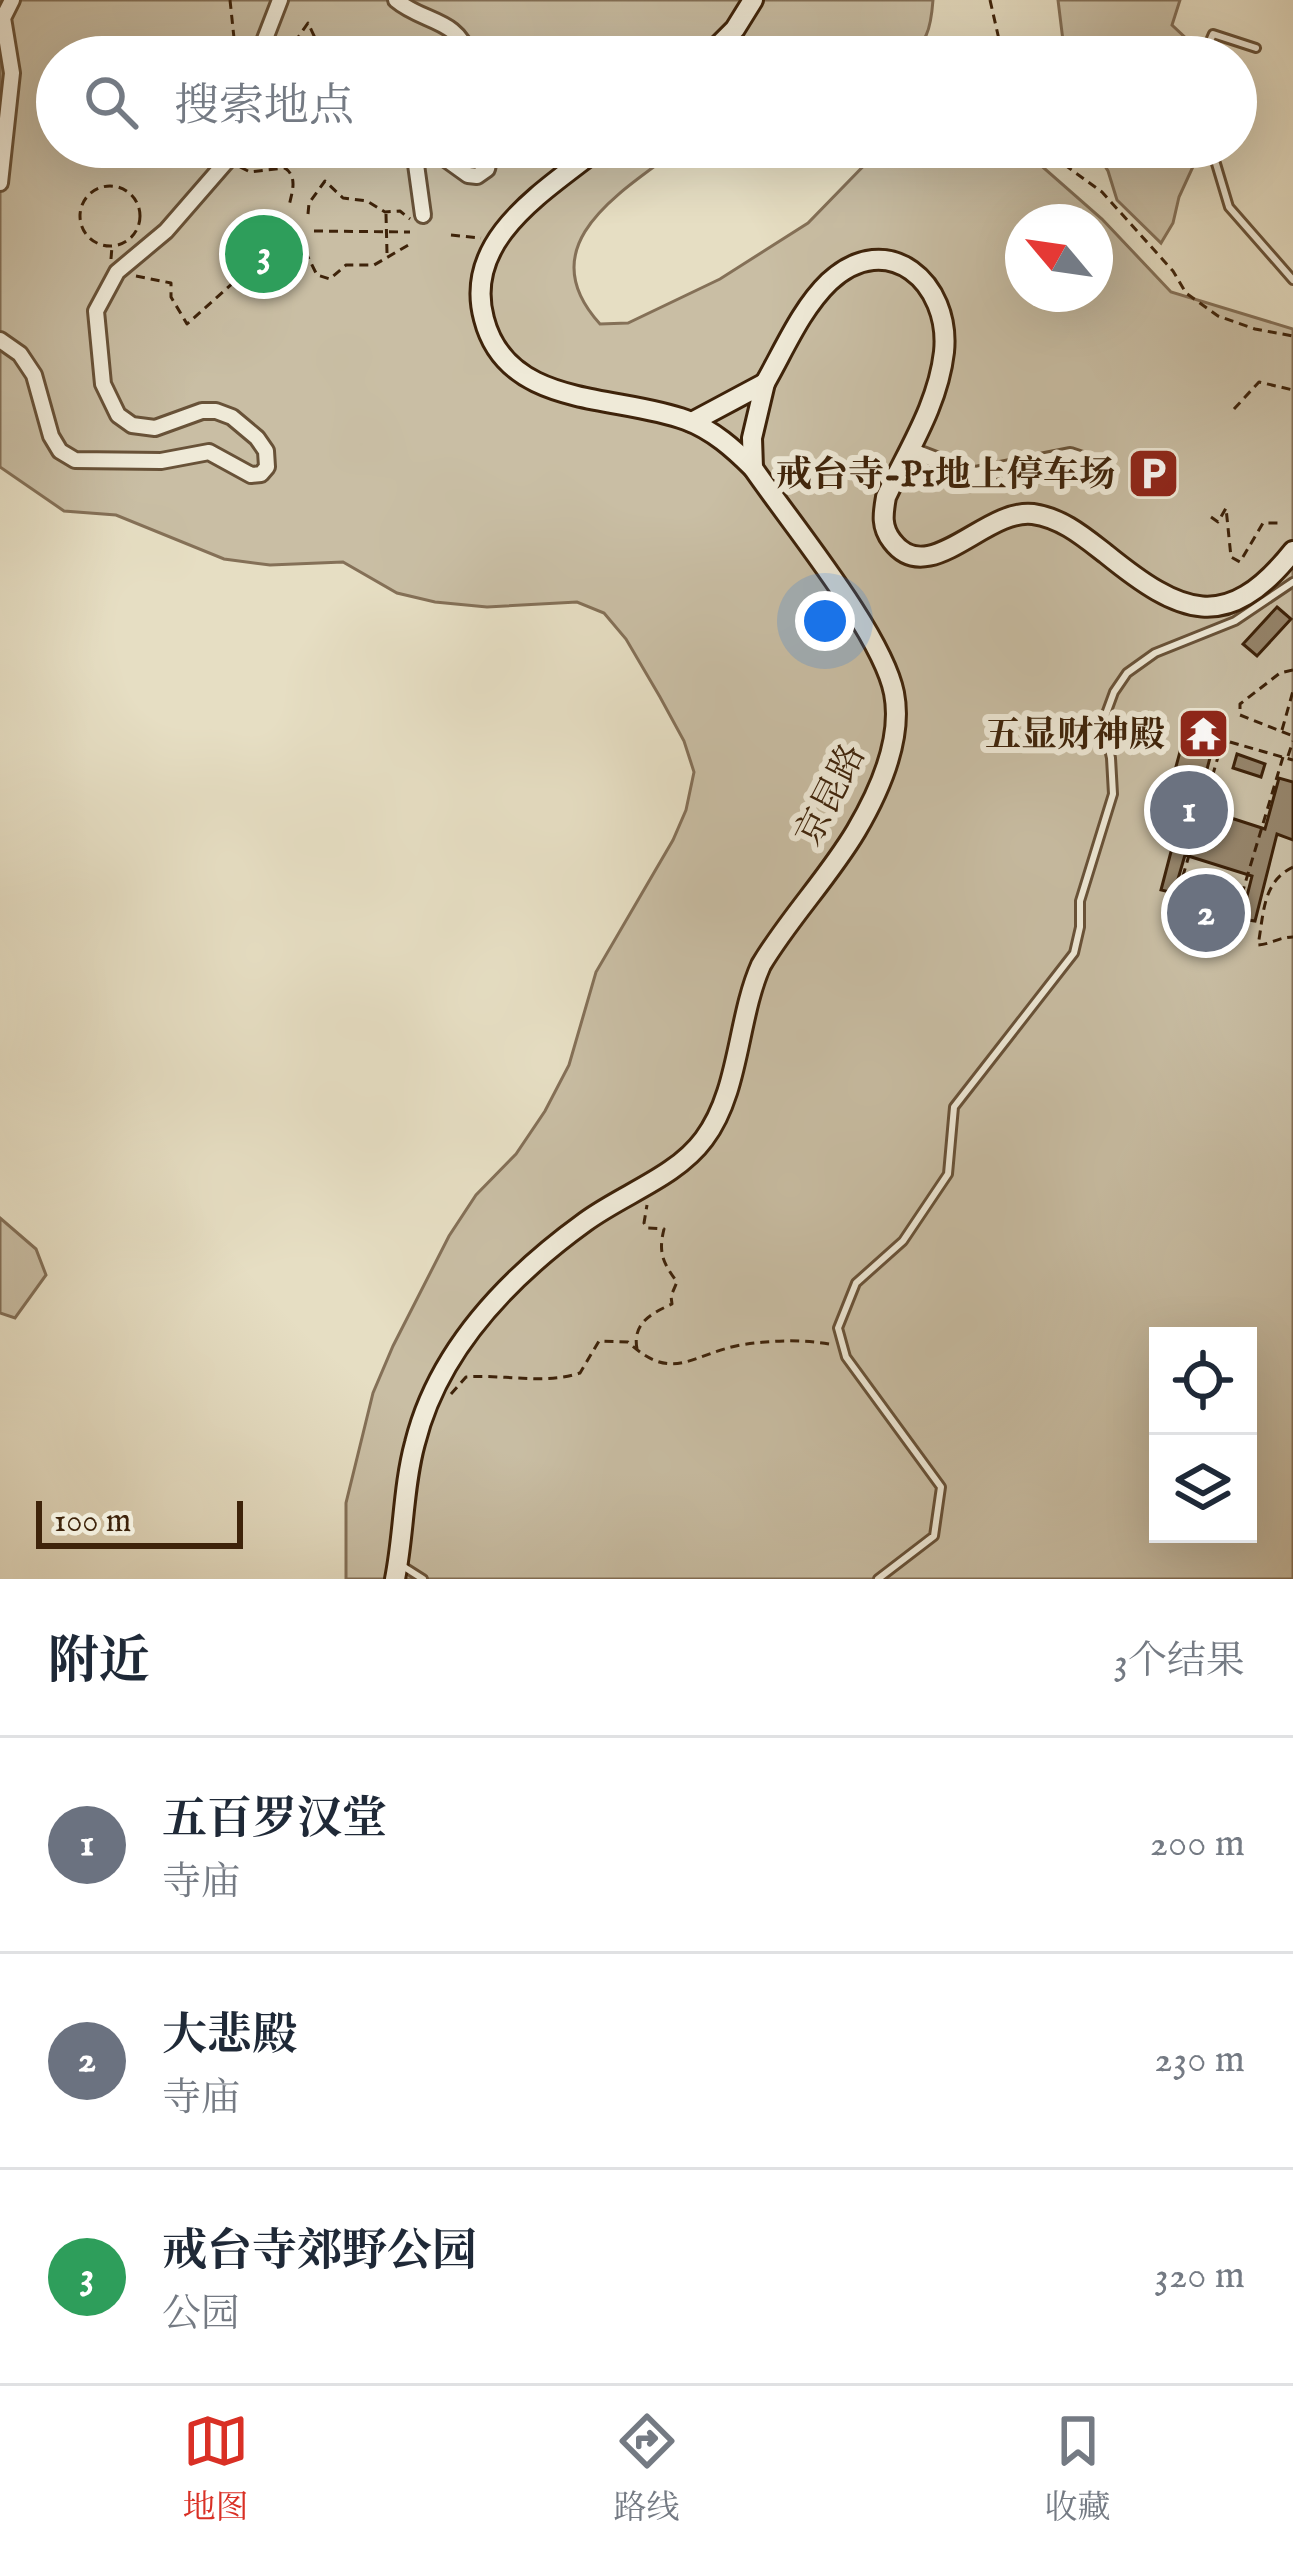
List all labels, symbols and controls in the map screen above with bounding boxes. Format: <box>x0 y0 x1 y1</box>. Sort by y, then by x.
search box <box>36 36 1257 168</box>
icon: search <box>78 69 144 135</box>
text: 搜索地点 <box>174 79 354 136</box>
north arrow <box>1005 204 1113 312</box>
pin: 3 <box>225 209 303 299</box>
parking icon: 戒台寺-P1地上停车场 <box>1126 445 1182 501</box>
place label: 戒台寺-P1地上停车场 <box>776 453 1115 499</box>
your location <box>795 591 855 651</box>
temple icon: 五显财神殿 <box>1176 705 1232 761</box>
place label: 五显财神殿 <box>985 713 1165 759</box>
street label: 京昆路 <box>787 737 877 854</box>
pin: 1 <box>1150 765 1228 855</box>
pin: 2 <box>1167 868 1245 958</box>
map controls <box>1149 1327 1257 1543</box>
button: locate <box>1149 1327 1257 1435</box>
button: layers <box>1149 1435 1257 1543</box>
scale bar <box>36 1495 243 1548</box>
text: 100 m <box>54 1501 131 1543</box>
text: 附近 <box>48 1631 150 1696</box>
text: 3个结果 <box>1113 1638 1245 1687</box>
text: 五百罗汉堂 <box>162 1792 387 1849</box>
text: 1 <box>80 1820 94 1869</box>
text: 200 m <box>1150 1820 1245 1869</box>
text: 寺庙 <box>162 1859 240 1908</box>
text: 大悲殿 <box>162 2008 297 2065</box>
text: 2 <box>78 2036 96 2085</box>
text: 230 m <box>1154 2036 1245 2085</box>
text: 寺庙 <box>162 2075 240 2124</box>
text: 戒台寺郊野公园 <box>162 2224 477 2281</box>
text: 3 <box>80 2252 94 2301</box>
text: 320 m <box>1154 2252 1245 2301</box>
text: 公园 <box>162 2291 240 2340</box>
tab: 地图 <box>183 2408 249 2530</box>
tab: 路线 <box>614 2408 680 2530</box>
tab: 收藏 <box>1045 2408 1111 2530</box>

